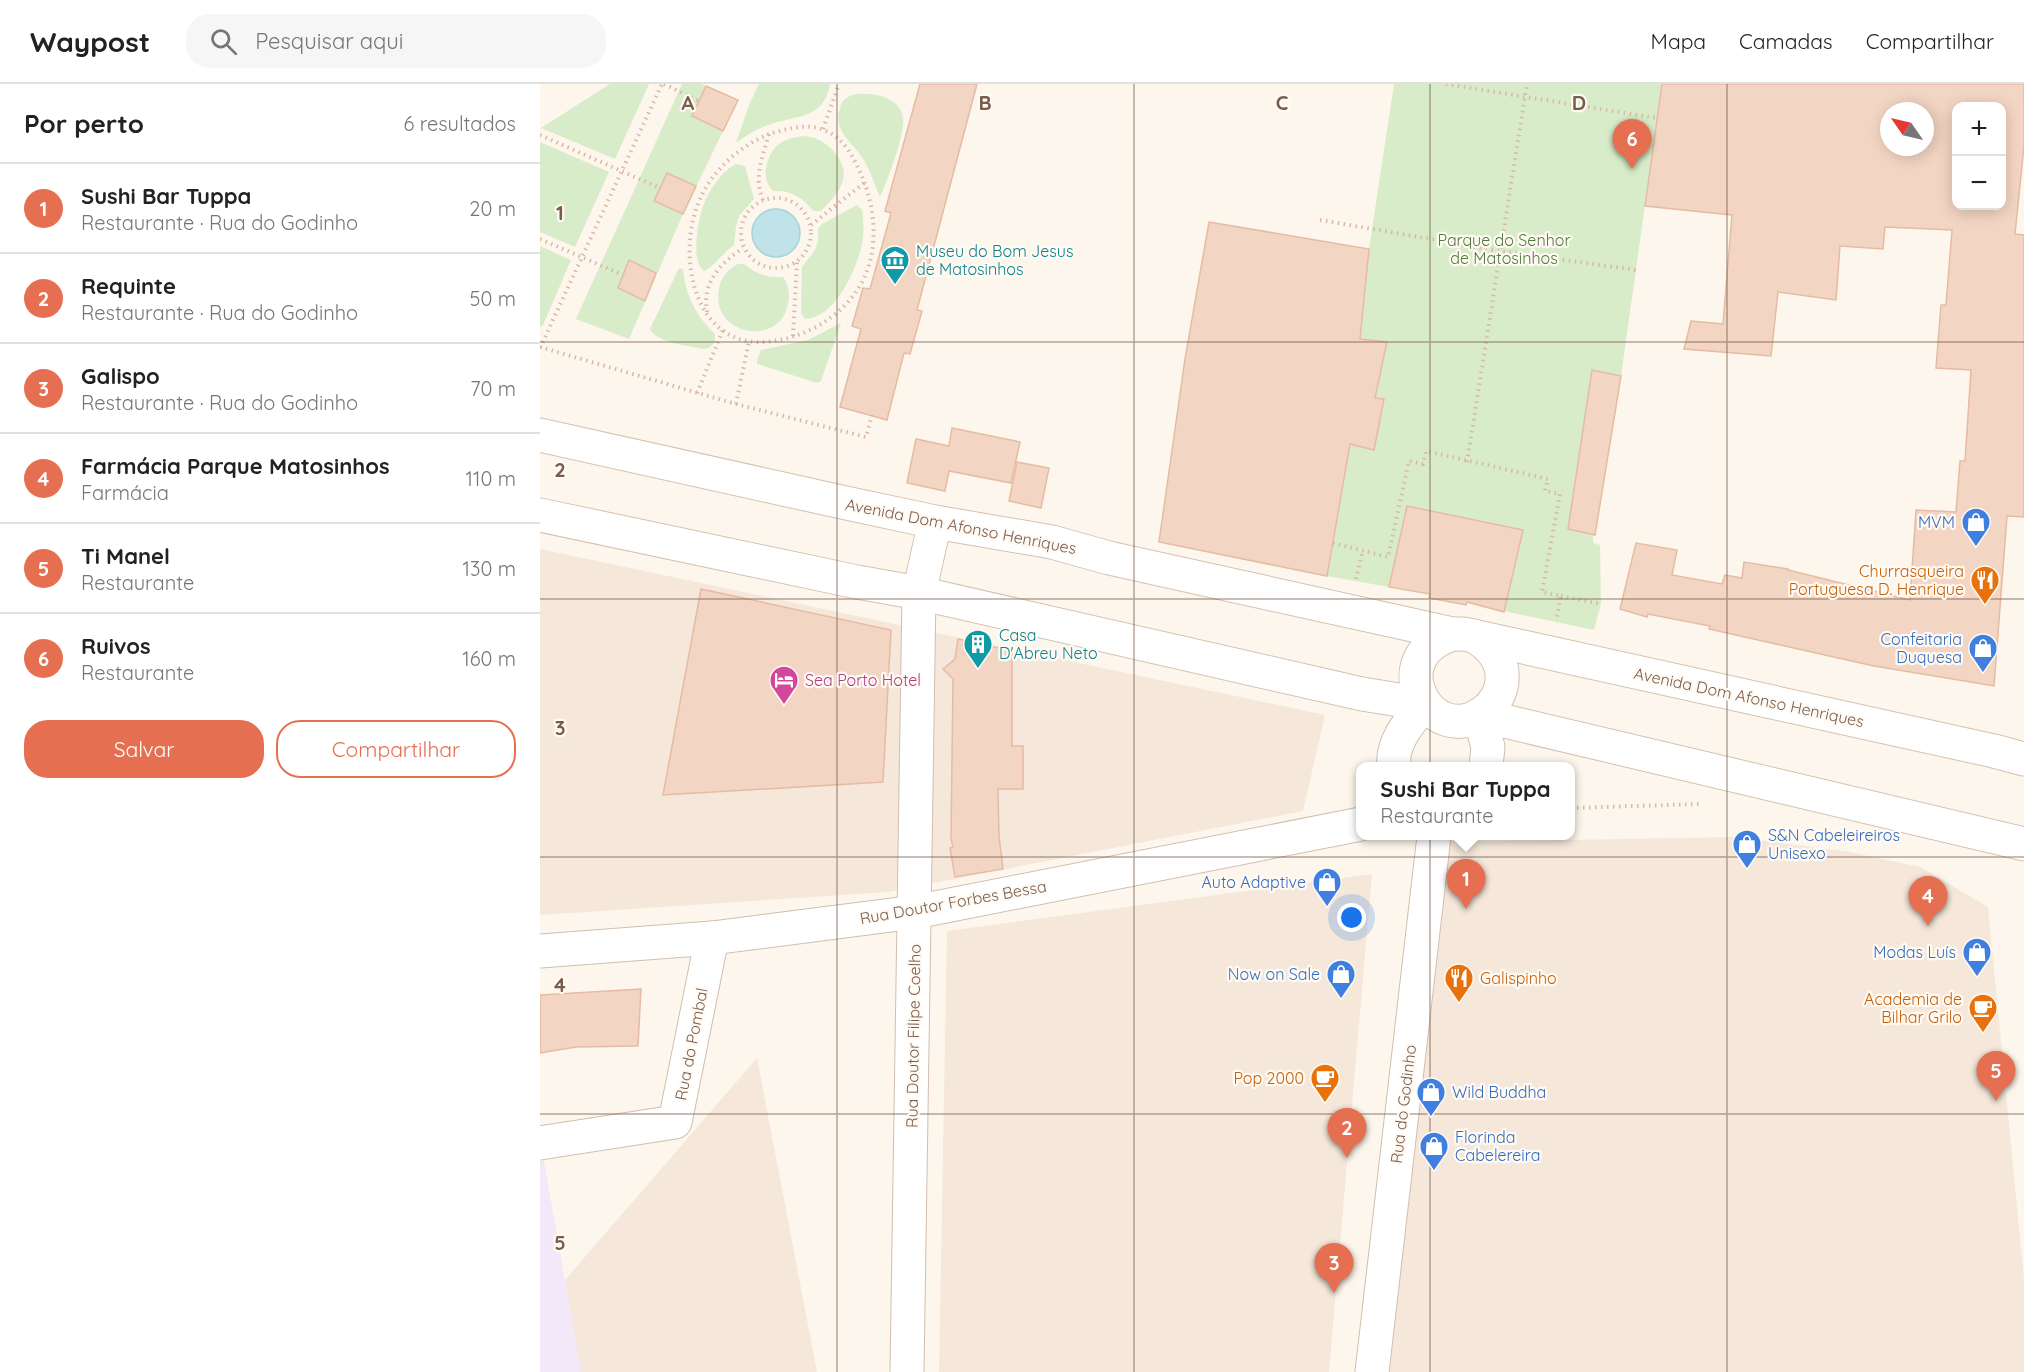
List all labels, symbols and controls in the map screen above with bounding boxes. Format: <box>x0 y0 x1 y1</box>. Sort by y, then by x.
search box <box>186 14 606 68</box>
text: Waypost <box>30 24 150 59</box>
icon: search <box>207 25 240 58</box>
text: Pesquisar aqui <box>255 27 404 55</box>
text: Mapa <box>1651 28 1706 54</box>
text: Camadas <box>1739 28 1833 54</box>
text: Compartilhar <box>1866 28 1994 54</box>
text: A <box>682 90 695 115</box>
text: B <box>978 90 992 115</box>
text: C <box>1276 90 1289 115</box>
text: D <box>1572 90 1586 115</box>
north arrow <box>1880 102 1934 156</box>
map controls <box>1952 102 2006 210</box>
button: + <box>1952 102 2006 156</box>
text: Por perto <box>24 107 144 140</box>
text: 6 resultados <box>403 111 516 136</box>
pin: 6 <box>1612 120 1652 169</box>
button: − <box>1952 156 2006 210</box>
text: Sushi Bar Tuppa <box>81 182 251 210</box>
text: 1 <box>40 196 47 221</box>
text: 20 m <box>469 196 516 221</box>
text: 1 <box>556 200 564 225</box>
text: Restaurante · Rua do Godinho <box>81 210 358 235</box>
park label: Parque do Senhor de Matosinhos <box>1437 230 1571 268</box>
place label: Museu do Bom Jesus de Matosinhos <box>916 241 1073 279</box>
museum icon: Museu do Bom Jesus de Matosinhos <box>879 244 911 286</box>
text: Requinte <box>81 272 176 300</box>
text: 2 <box>38 286 49 311</box>
text: 50 m <box>470 286 516 311</box>
text: Restaurante · Rua do Godinho <box>81 300 358 325</box>
text: Galispo <box>81 362 160 390</box>
text: 3 <box>38 376 49 401</box>
text: 70 m <box>470 376 516 401</box>
text: Restaurante · Rua do Godinho <box>81 390 358 415</box>
text: Farmácia Parque Matosinhos <box>81 452 390 480</box>
text: 2 <box>554 457 566 482</box>
text: 4 <box>38 466 49 491</box>
text: 110 m <box>466 466 516 491</box>
text: Farmácia <box>81 480 169 505</box>
street label: Avenida Dom Afonso Henriques <box>844 494 1078 558</box>
shop icon: MVM <box>1960 506 1992 548</box>
place label: MVM <box>1918 512 1955 532</box>
text: Ti Manel <box>81 542 170 570</box>
text: 5 <box>38 556 49 581</box>
text: 130 m <box>463 556 516 581</box>
place label: Churrasqueira Portuguesa D. Henrique <box>1789 561 1964 599</box>
restaurant icon: Churrasqueira Portuguesa D. Henrique <box>1969 564 2001 606</box>
text: Restaurante <box>81 570 194 595</box>
place label: Casa D'Abreu Neto <box>999 625 1098 663</box>
building icon: Casa D'Abreu Neto <box>962 628 994 670</box>
place label: Confeitaria Duquesa <box>1881 629 1962 667</box>
text: Ruivos <box>81 632 151 660</box>
shop icon: Confeitaria Duquesa <box>1967 632 1999 674</box>
text: 6 <box>38 646 49 671</box>
text: 160 m <box>462 646 516 671</box>
text: Restaurante <box>81 660 194 685</box>
street label: Avenida Dom Afonso Henriques <box>1632 663 1866 731</box>
hotel icon: Sea Porto Hotel <box>768 664 800 706</box>
place label: Sea Porto Hotel <box>805 670 921 690</box>
text: 3 <box>555 715 565 740</box>
button: Salvar <box>24 720 264 778</box>
button: Compartilhar <box>276 720 516 778</box>
popup <box>1356 762 1575 840</box>
text: Sushi Bar Tuppa <box>1380 775 1551 803</box>
text: Restaurante <box>1380 803 1494 828</box>
place label: S&N Cabeleireiros Unisexo <box>1768 825 1900 863</box>
shop icon: S&N Cabeleireiros Unisexo <box>1731 828 1763 870</box>
pin: 1 <box>1446 860 1486 909</box>
shop icon: Auto Adaptive <box>1311 866 1343 908</box>
place label: Auto Adaptive <box>1202 872 1306 892</box>
street label: Rua Doutor Forbes Bessa <box>858 876 1048 928</box>
pin: 4 <box>1908 876 1948 926</box>
your location <box>1337 903 1366 932</box>
shop icon: Modas Luís <box>1961 936 1993 978</box>
place label: Modas Luís <box>1873 942 1956 962</box>
street label: Rua Doutor Filipe Coelho <box>901 944 925 1128</box>
shop icon: Now on Sale <box>1325 958 1357 1000</box>
restaurant icon: Galispinho <box>1443 962 1475 1004</box>
place label: Now on Sale <box>1228 964 1320 984</box>
place label: Galispinho <box>1480 968 1557 988</box>
text: 4 <box>554 972 566 997</box>
street label: Rua do Pombal <box>670 986 712 1102</box>
place label: Academia de Bilhar Grilo <box>1864 989 1962 1027</box>
cafe icon: Academia de Bilhar Grilo <box>1967 992 1999 1034</box>
street label: Rua do Godinho <box>1386 1044 1420 1164</box>
pin: 5 <box>1976 1052 2016 1101</box>
cafe icon: Pop 2000 <box>1309 1062 1341 1104</box>
place label: Pop 2000 <box>1233 1068 1304 1088</box>
shop icon: Wild Buddha <box>1415 1076 1447 1118</box>
place label: Wild Buddha <box>1452 1082 1546 1102</box>
pin: 2 <box>1328 1108 1366 1158</box>
place label: Florinda Cabelereira <box>1455 1127 1540 1165</box>
shop icon: Florinda Cabelereira <box>1418 1130 1450 1172</box>
text: 5 <box>554 1230 566 1255</box>
pin: 3 <box>1314 1244 1354 1293</box>

